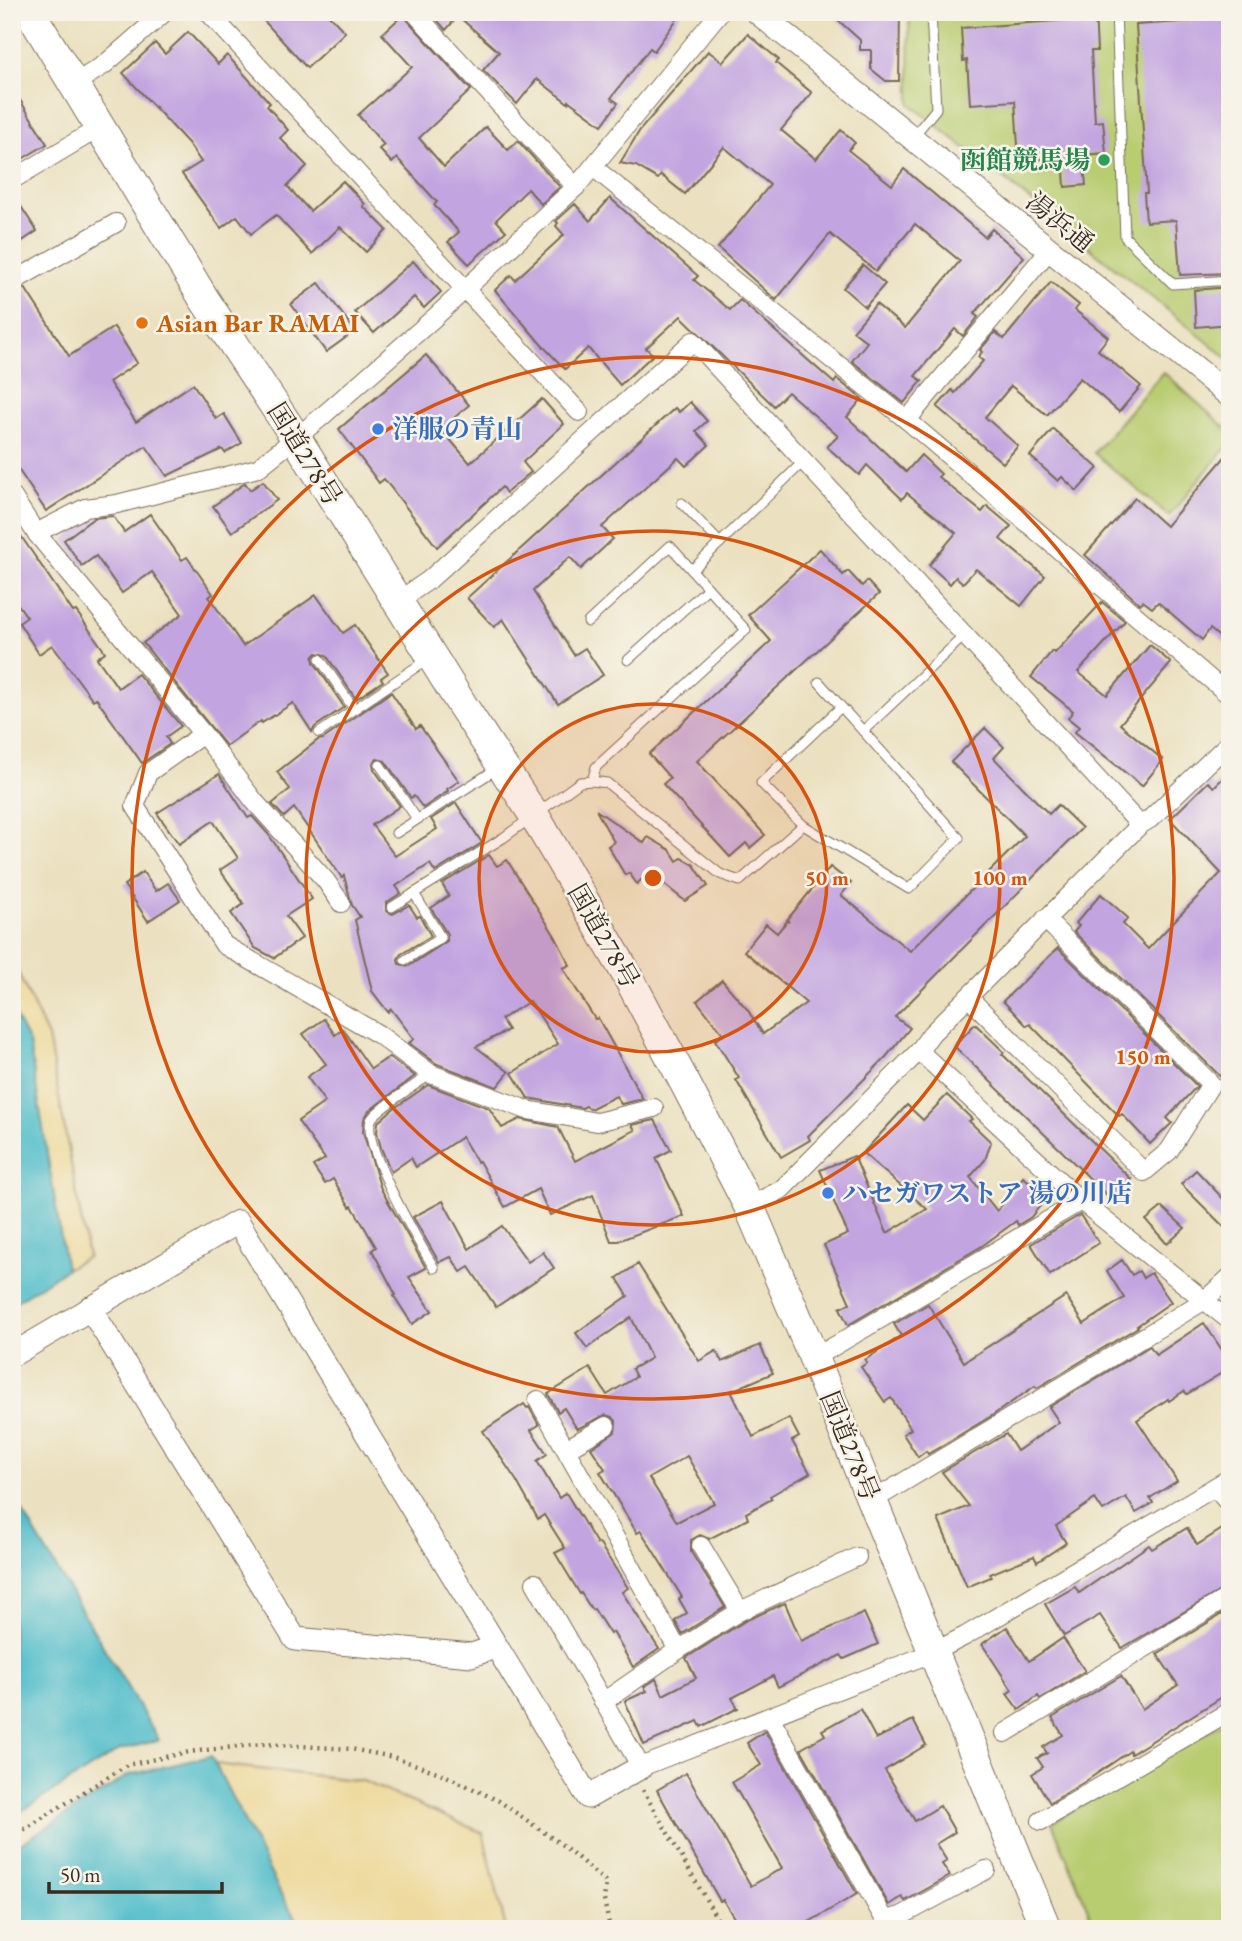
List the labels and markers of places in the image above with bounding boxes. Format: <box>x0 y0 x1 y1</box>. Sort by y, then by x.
place label: 函館競馬場 <box>960 143 1090 177</box>
marker: 函館競馬場 <box>1096 152 1112 168</box>
place label: Asian Bar RAMAI <box>155 306 360 340</box>
marker: Asian Bar RAMAI <box>134 315 150 331</box>
place label: 洋服の青山 <box>392 412 522 446</box>
marker: 洋服の青山 <box>370 421 386 437</box>
centre of rings <box>641 866 665 890</box>
place label: ハセガワストア 湯の川店 <box>842 1176 1133 1210</box>
marker: ハセガワストア 湯の川店 <box>820 1185 836 1201</box>

